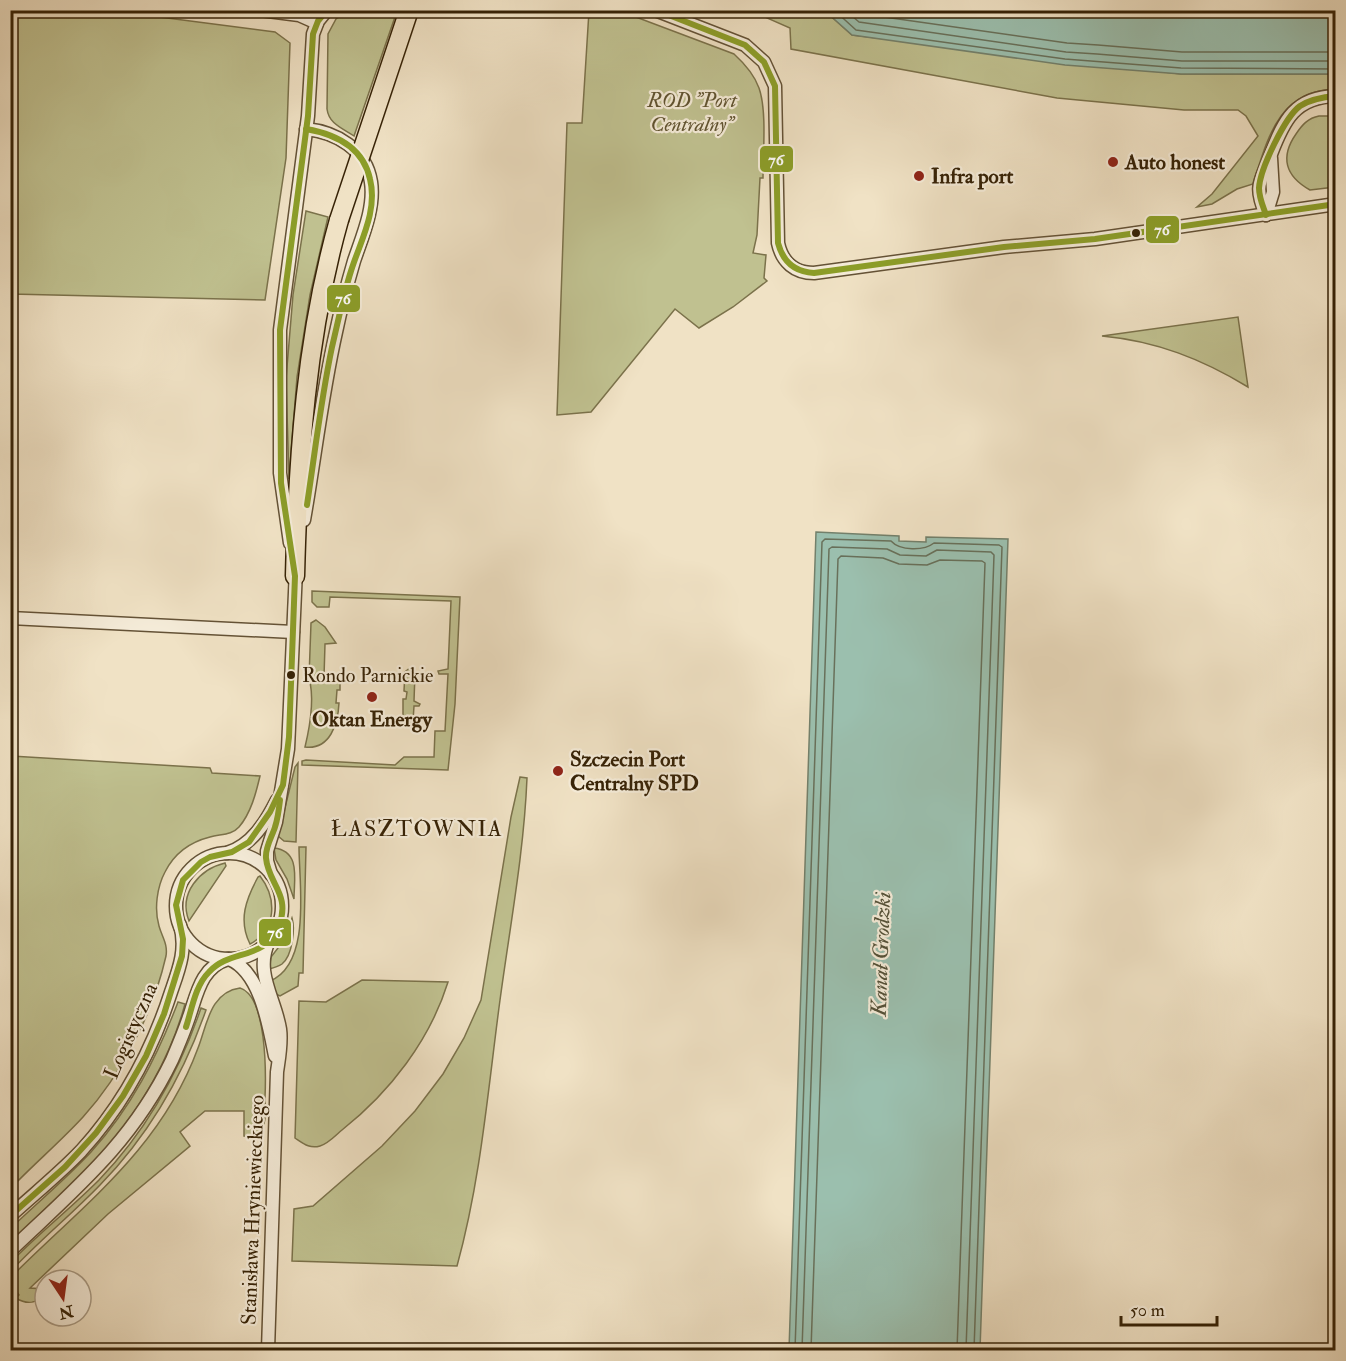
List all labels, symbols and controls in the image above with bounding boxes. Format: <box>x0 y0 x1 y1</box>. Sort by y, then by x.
park label: ROD "Port Centralny" <box>646 87 738 138</box>
line badge: 76 <box>759 145 794 173</box>
place label: Auto honest <box>1124 149 1225 176</box>
text: 76 <box>768 150 786 170</box>
marker: Auto honest <box>1106 155 1120 169</box>
place label: Infra port <box>931 163 1014 190</box>
marker: Infra port <box>912 169 926 183</box>
line badge: 76 <box>1145 215 1180 244</box>
text: 76 <box>1154 220 1172 240</box>
unlabelled marker <box>1130 227 1142 239</box>
line badge: 76 <box>326 284 361 313</box>
text: 76 <box>335 289 353 309</box>
place label: Rondo Parnickie <box>302 663 433 688</box>
marker: Rondo Parnickie <box>285 669 297 681</box>
marker: Oktan Energy <box>365 690 379 704</box>
place label: Oktan Energy <box>312 706 433 733</box>
place label: Szczecin Port Centralny SPD <box>570 746 699 797</box>
marker: Szczecin Port Centralny SPD <box>551 764 565 778</box>
district label: ŁASZTOWNIA <box>331 815 503 843</box>
water label: Kanał Grodzki <box>865 891 897 1018</box>
line badge: 76 <box>258 918 292 947</box>
text: 76 <box>267 923 285 943</box>
street label: Logistyczna <box>98 978 164 1083</box>
street label: Stanisława Hryniewieckiego <box>235 1094 271 1326</box>
north arrow <box>33 1268 93 1328</box>
scale bar <box>1121 1289 1217 1327</box>
text: 50 m <box>1130 1299 1165 1322</box>
text: N <box>56 1300 76 1323</box>

